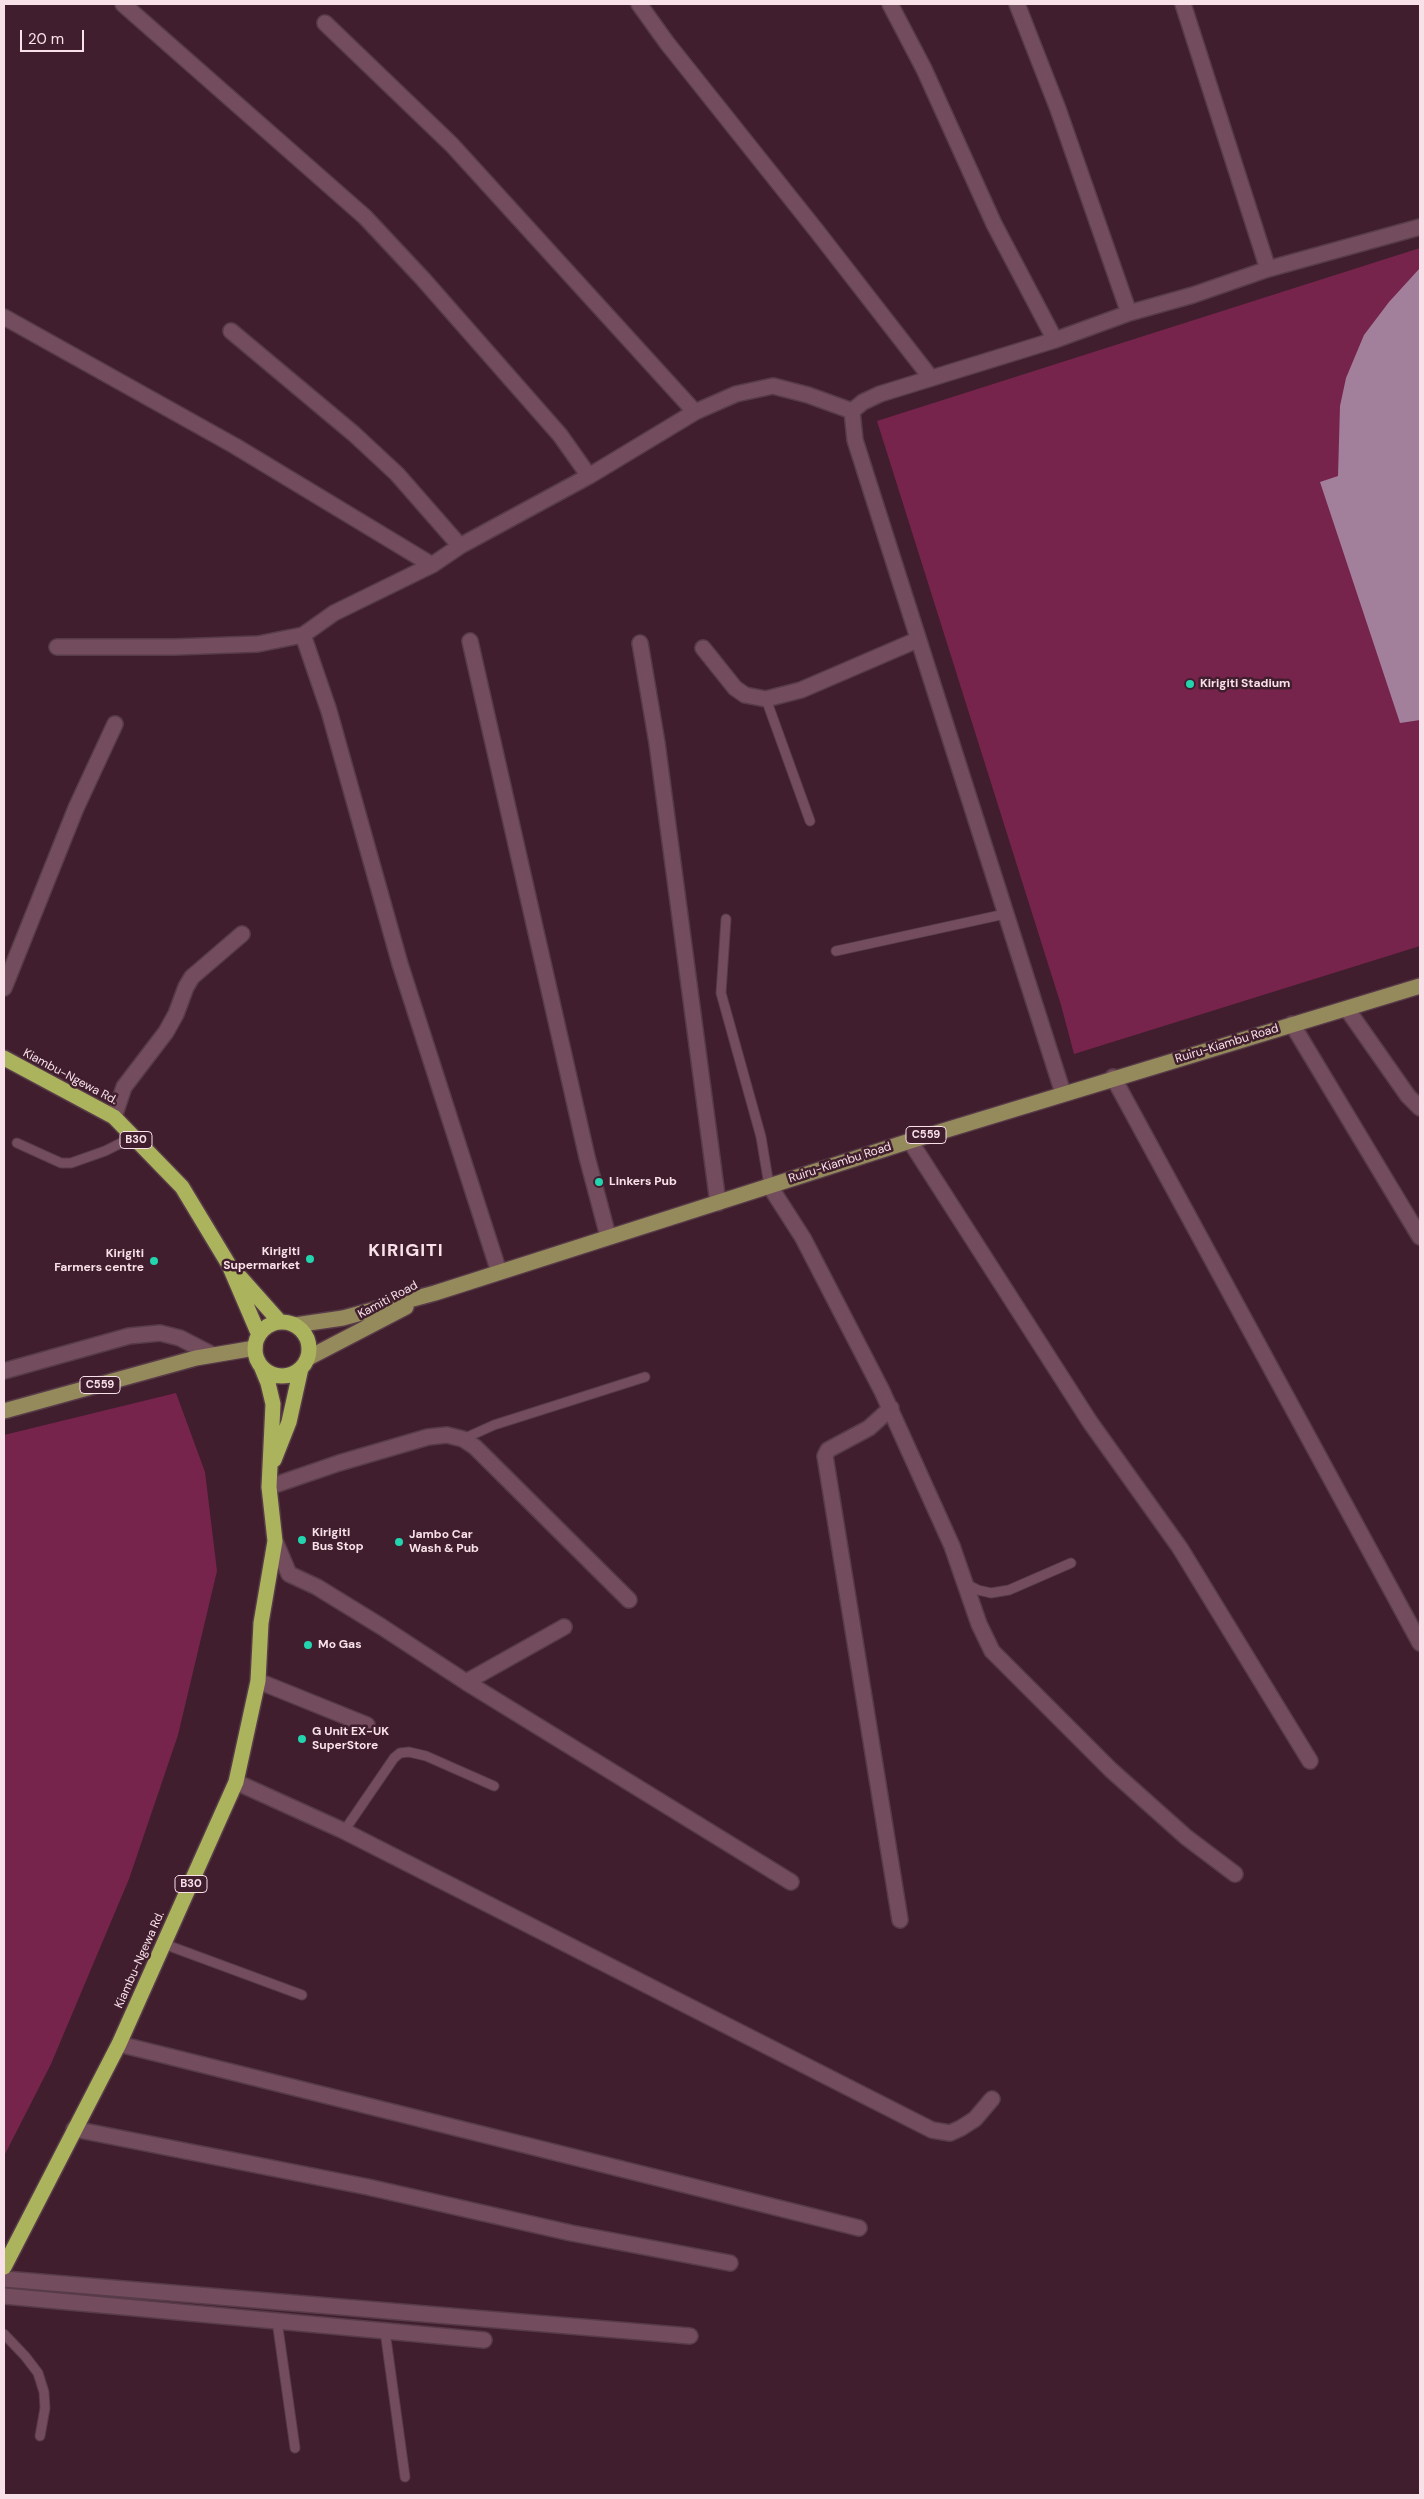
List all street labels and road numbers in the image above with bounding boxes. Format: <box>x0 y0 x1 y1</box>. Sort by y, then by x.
street label: Ruiru-Kiambu Road <box>1174 1021 1280 1067</box>
street label: Kiambu-Ngewa Rd. <box>20 1046 120 1108</box>
road number: C559 <box>906 1126 946 1144</box>
road number: B30 <box>120 1132 152 1148</box>
street label: Ruiru-Kiambu Road <box>787 1140 893 1186</box>
street label: Kamiti Road <box>356 1278 420 1322</box>
road number: C559 <box>80 1376 120 1394</box>
road number: B30 <box>175 1876 207 1892</box>
street label: Kiambu-Ngewa Rd. <box>112 1909 168 2011</box>

